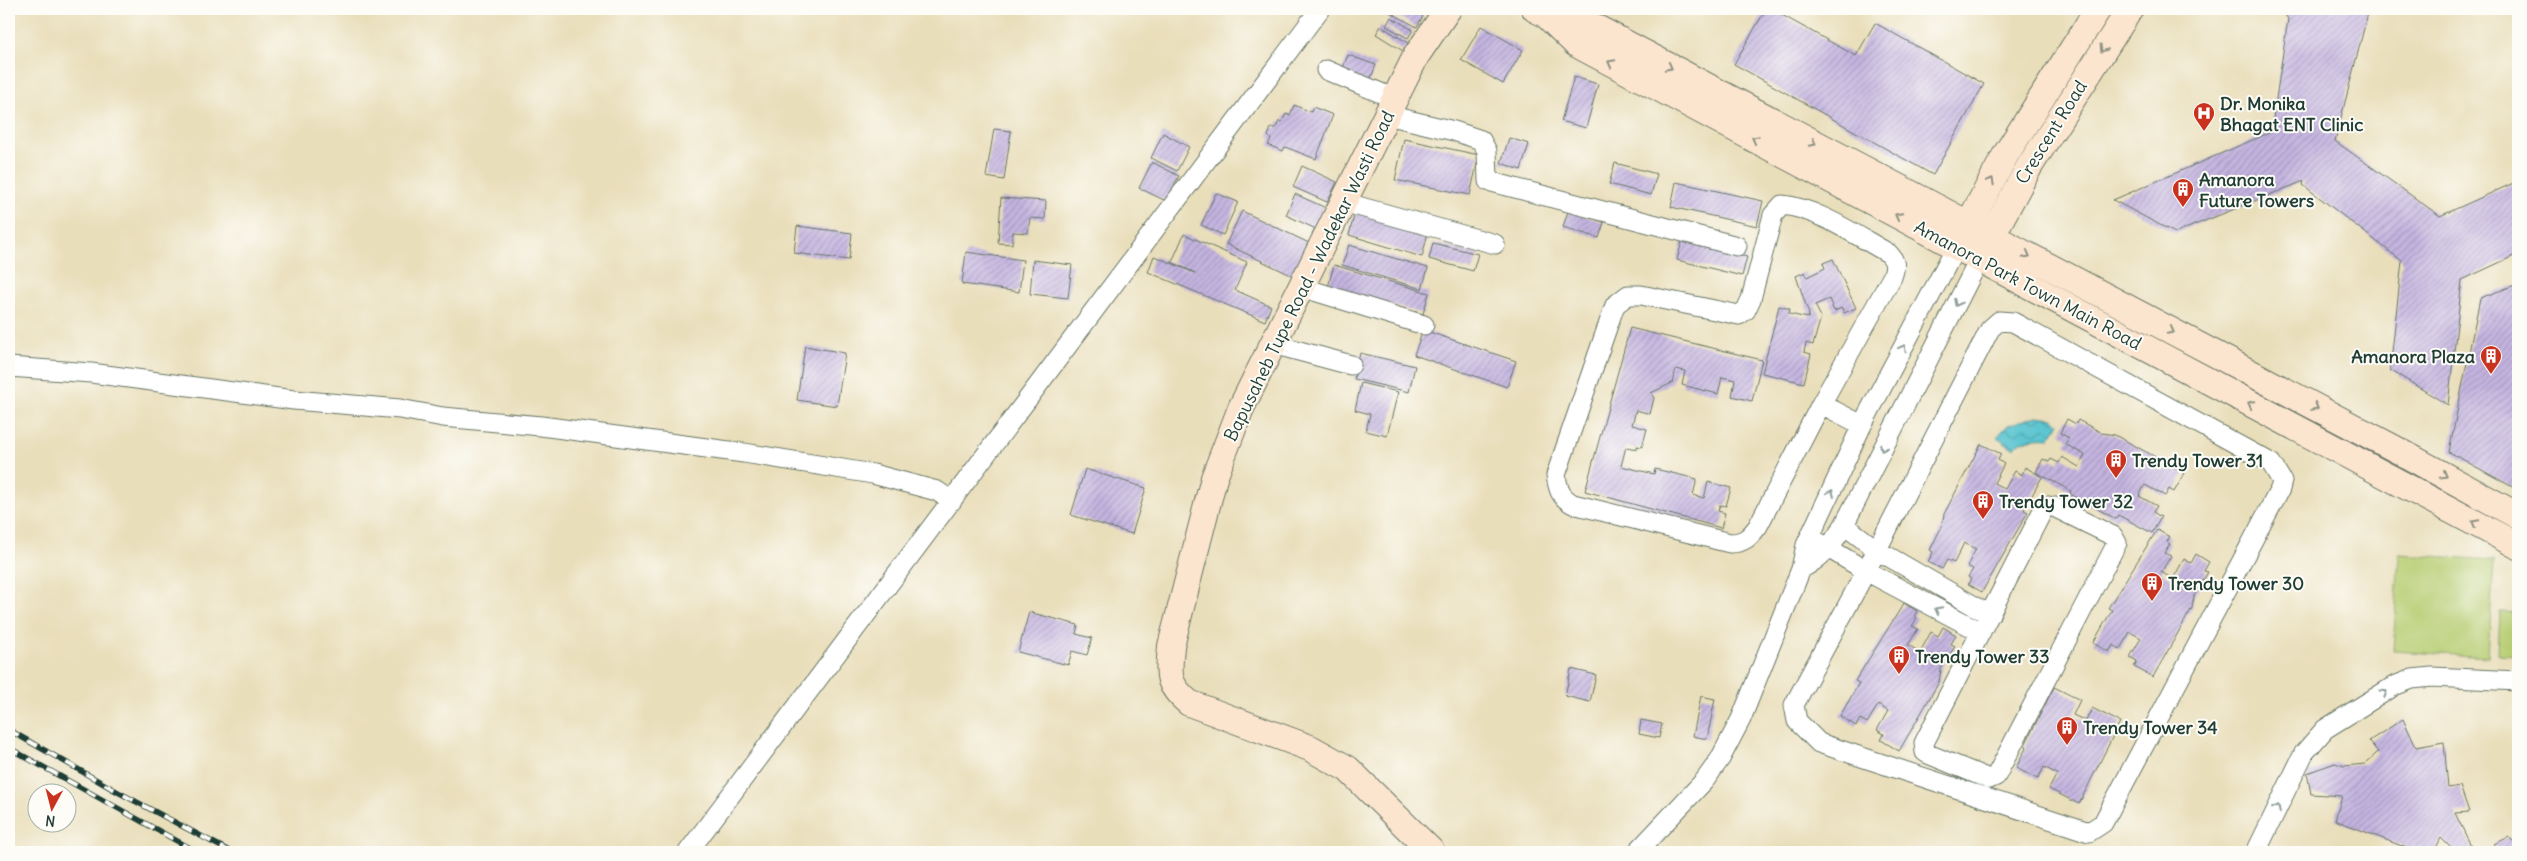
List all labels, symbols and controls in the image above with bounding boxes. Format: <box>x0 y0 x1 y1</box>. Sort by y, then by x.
one-way arrow <box>2100 44 2109 53</box>
one-way arrow <box>1608 59 1617 69</box>
one-way arrow <box>1664 61 1673 71</box>
street label: Crescent Road <box>2010 76 2092 188</box>
place label: Dr. Monika Bhagat ENT Clinic <box>2220 92 2363 136</box>
hospital icon: Dr. Monika Bhagat ENT Clinic <box>2192 101 2216 132</box>
street label: Bapusaheb Tupe Road - Wadekar Wasti Road <box>1219 107 1400 445</box>
one-way arrow <box>1751 135 1760 145</box>
one-way arrow <box>1808 137 1817 147</box>
place label: Amanora Future Towers <box>2199 168 2314 212</box>
building icon: Amanora Future Towers <box>2171 177 2195 208</box>
one-way arrow <box>1985 178 1995 187</box>
one-way arrow <box>1894 212 1903 222</box>
street label: Amanora Park Town Main Road <box>1910 215 2146 355</box>
one-way arrow <box>2022 249 2031 259</box>
one-way arrow <box>1953 298 1963 307</box>
one-way arrow <box>2166 325 2175 335</box>
one-way arrow <box>1897 344 1907 353</box>
building icon: Amanora Plaza <box>2479 344 2503 375</box>
place label: Amanora Plaza <box>2351 345 2475 368</box>
one-way arrow <box>2248 400 2257 410</box>
one-way arrow <box>2309 400 2318 410</box>
one-way arrow <box>1879 443 1890 452</box>
building icon: Trendy Tower 31 <box>2104 448 2128 479</box>
place label: Trendy Tower 31 <box>2132 449 2263 472</box>
one-way arrow <box>2438 469 2447 479</box>
one-way arrow <box>1824 489 1835 498</box>
building icon: Trendy Tower 32 <box>1971 489 1995 520</box>
place label: Trendy Tower 32 <box>1999 490 2133 513</box>
one-way arrow <box>2471 519 2480 529</box>
building icon: Trendy Tower 30 <box>2140 571 2164 602</box>
place label: Trendy Tower 30 <box>2168 572 2304 595</box>
one-way arrow <box>1934 606 1943 616</box>
building icon: Trendy Tower 33 <box>1887 644 1911 675</box>
place label: Trendy Tower 33 <box>1915 645 2050 668</box>
one-way arrow <box>2378 689 2387 699</box>
building icon: Trendy Tower 34 <box>2055 715 2079 746</box>
place label: Trendy Tower 34 <box>2083 716 2218 739</box>
north arrow <box>28 784 78 834</box>
one-way arrow <box>2271 804 2281 813</box>
text: N <box>45 811 56 830</box>

